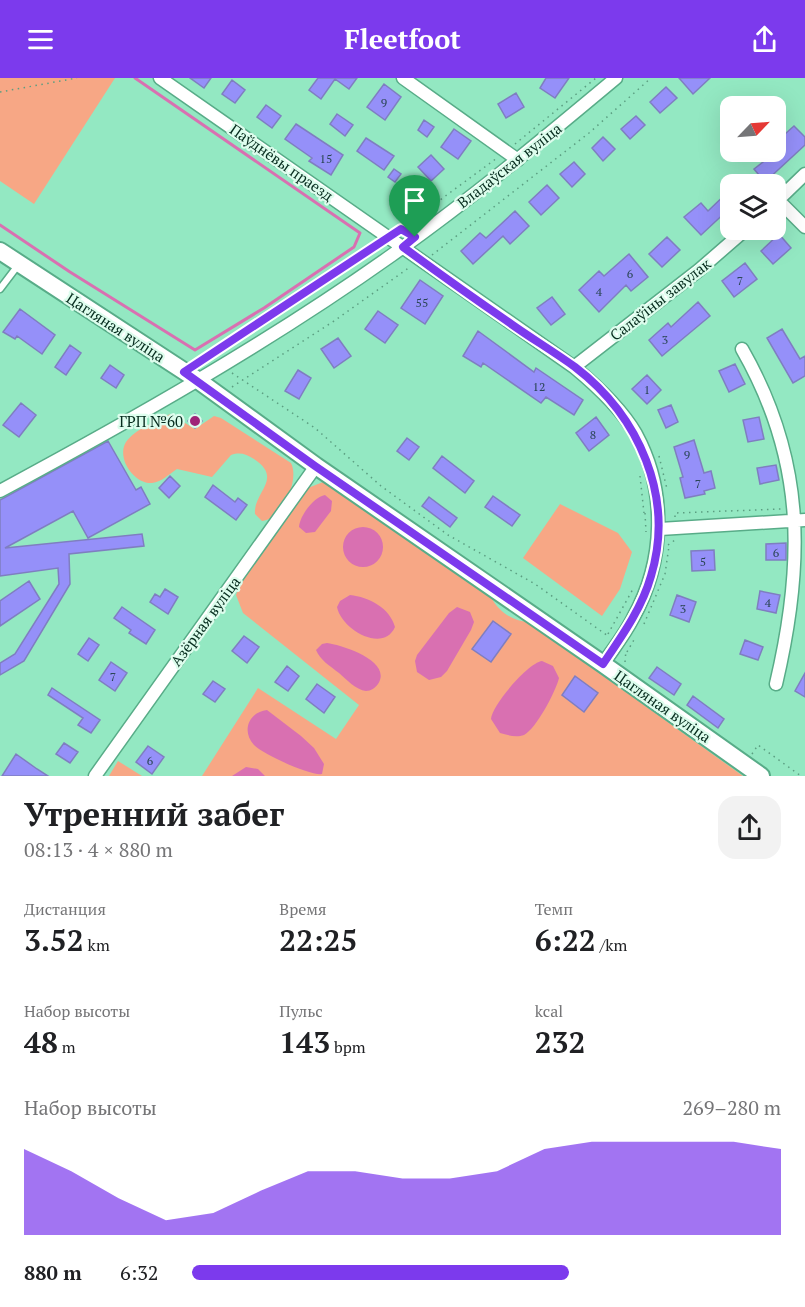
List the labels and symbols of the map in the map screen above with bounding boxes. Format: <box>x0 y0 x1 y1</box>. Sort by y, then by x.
house number: 9 <box>381 95 387 110</box>
north arrow <box>720 96 786 162</box>
street label: Владаўская вуліца <box>453 118 566 212</box>
street label: Паўднёвы праезд <box>226 119 338 205</box>
house number: 15 <box>320 151 332 166</box>
pin <box>389 175 440 237</box>
street label: Салаўіны завулак <box>605 253 715 345</box>
house number: 6 <box>627 266 634 281</box>
house number: 7 <box>737 273 743 288</box>
house number: 4 <box>596 284 603 299</box>
street label: Цагляная вуліца <box>63 288 169 367</box>
house number: 55 <box>416 295 428 310</box>
house number: 3 <box>662 332 668 347</box>
house number: 12 <box>533 379 545 394</box>
house number: 1 <box>644 382 650 397</box>
place label: ГРП №60 <box>119 411 183 431</box>
marker: ГРП №60 <box>188 414 202 428</box>
house number: 8 <box>590 427 596 442</box>
house number: 9 <box>684 447 690 462</box>
house number: 7 <box>695 476 701 491</box>
house number: 6 <box>773 545 780 560</box>
house number: 5 <box>700 554 706 569</box>
street label: Азёрная вуліца <box>166 572 245 670</box>
house number: 4 <box>765 595 772 610</box>
house number: 3 <box>680 601 686 616</box>
street label: Цагляная вуліца <box>611 665 716 747</box>
house number: 7 <box>110 669 116 684</box>
house number: 6 <box>147 753 154 768</box>

